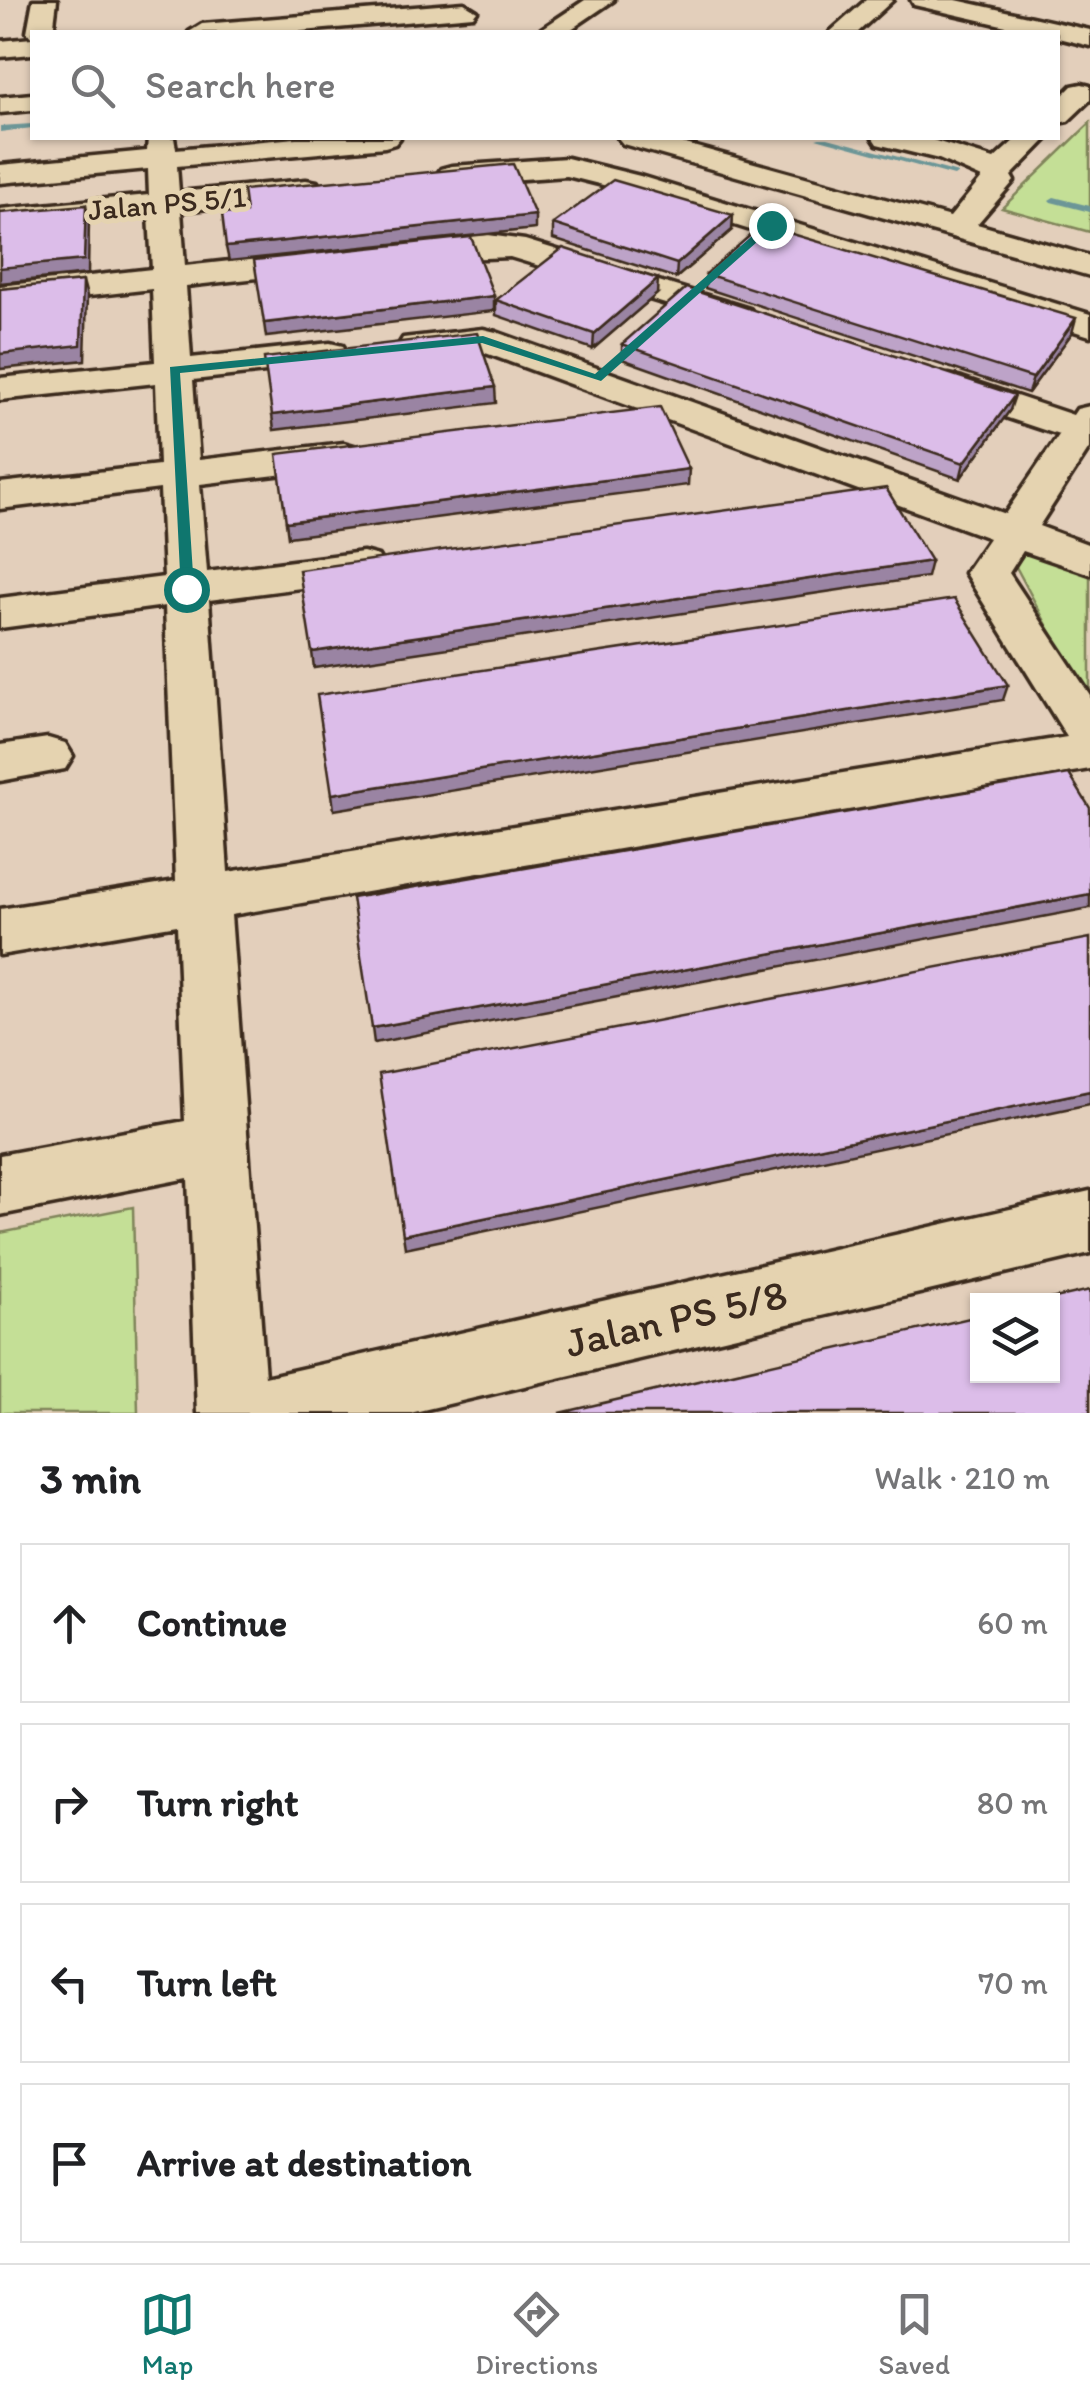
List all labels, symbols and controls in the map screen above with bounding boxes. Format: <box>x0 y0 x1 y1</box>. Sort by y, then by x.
search box <box>30 30 1060 140</box>
icon: search <box>65 58 120 113</box>
text: Search here <box>145 62 336 108</box>
street label: Jalan PS 5/1 <box>86 178 248 228</box>
route end <box>749 203 795 249</box>
route start <box>164 567 210 613</box>
street label: Jalan PS 5/8 <box>560 1268 792 1368</box>
map controls <box>970 1293 1060 1383</box>
button: layers <box>970 1293 1060 1383</box>
text: 3 min <box>40 1453 141 1504</box>
text: Walk · 210 m <box>874 1459 1050 1497</box>
icon: ahead <box>42 1596 97 1651</box>
text: Continue <box>137 1600 287 1646</box>
text: 60 m <box>977 1604 1048 1642</box>
icon: right <box>42 1776 97 1831</box>
text: Turn right <box>137 1780 299 1826</box>
text: 80 m <box>977 1784 1048 1822</box>
icon: left <box>42 1956 97 2011</box>
text: Turn left <box>137 1960 277 2006</box>
text: 70 m <box>978 1964 1048 2002</box>
icon: arrive <box>42 2136 97 2191</box>
text: Arrive at destination <box>137 2140 472 2186</box>
tab: Map <box>140 2287 195 2381</box>
tab: Directions <box>475 2287 598 2381</box>
tab: Saved <box>878 2287 950 2381</box>

